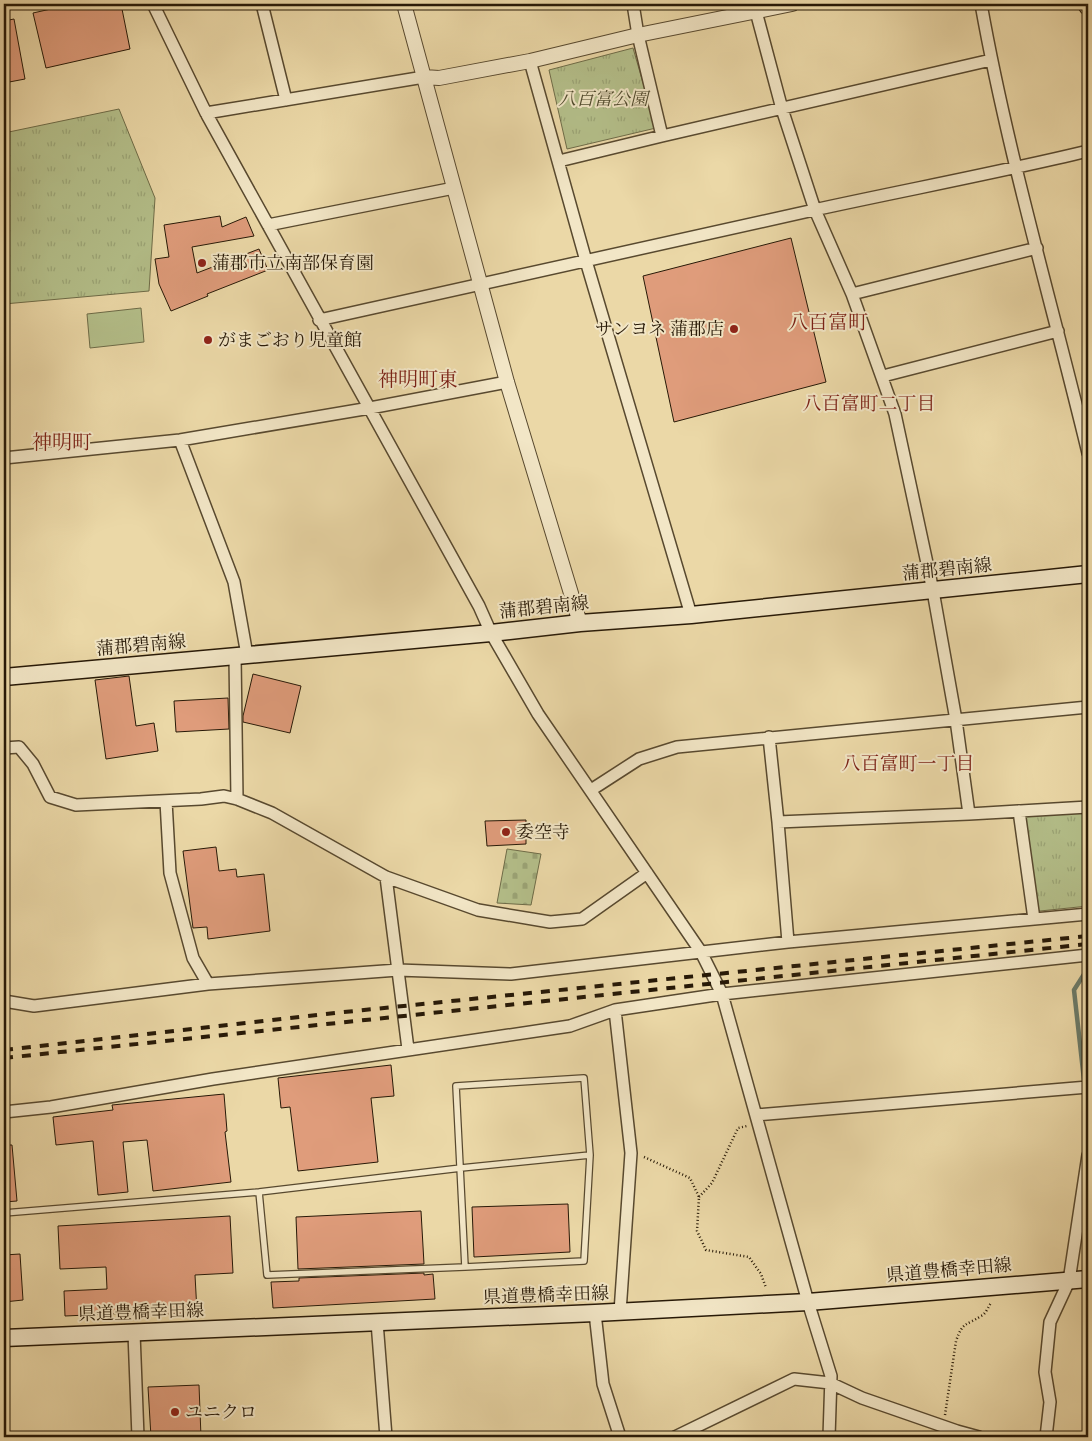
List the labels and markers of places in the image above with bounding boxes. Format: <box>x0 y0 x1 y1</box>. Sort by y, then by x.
place label: 蒲郡市立南部保育園 <box>212 252 374 275</box>
marker: 蒲郡市立南部保育園 <box>196 257 208 269</box>
place label: サンヨネ 蒲郡店 <box>595 318 724 341</box>
marker: サンヨネ 蒲郡店 <box>728 323 740 335</box>
place label: がまごおり児童館 <box>218 329 362 352</box>
marker: がまごおり児童館 <box>202 334 214 346</box>
place label: 委空寺 <box>516 821 570 844</box>
marker: 委空寺 <box>500 826 512 838</box>
place label: ユニクロ <box>185 1401 257 1424</box>
marker: ユニクロ <box>169 1406 181 1418</box>

